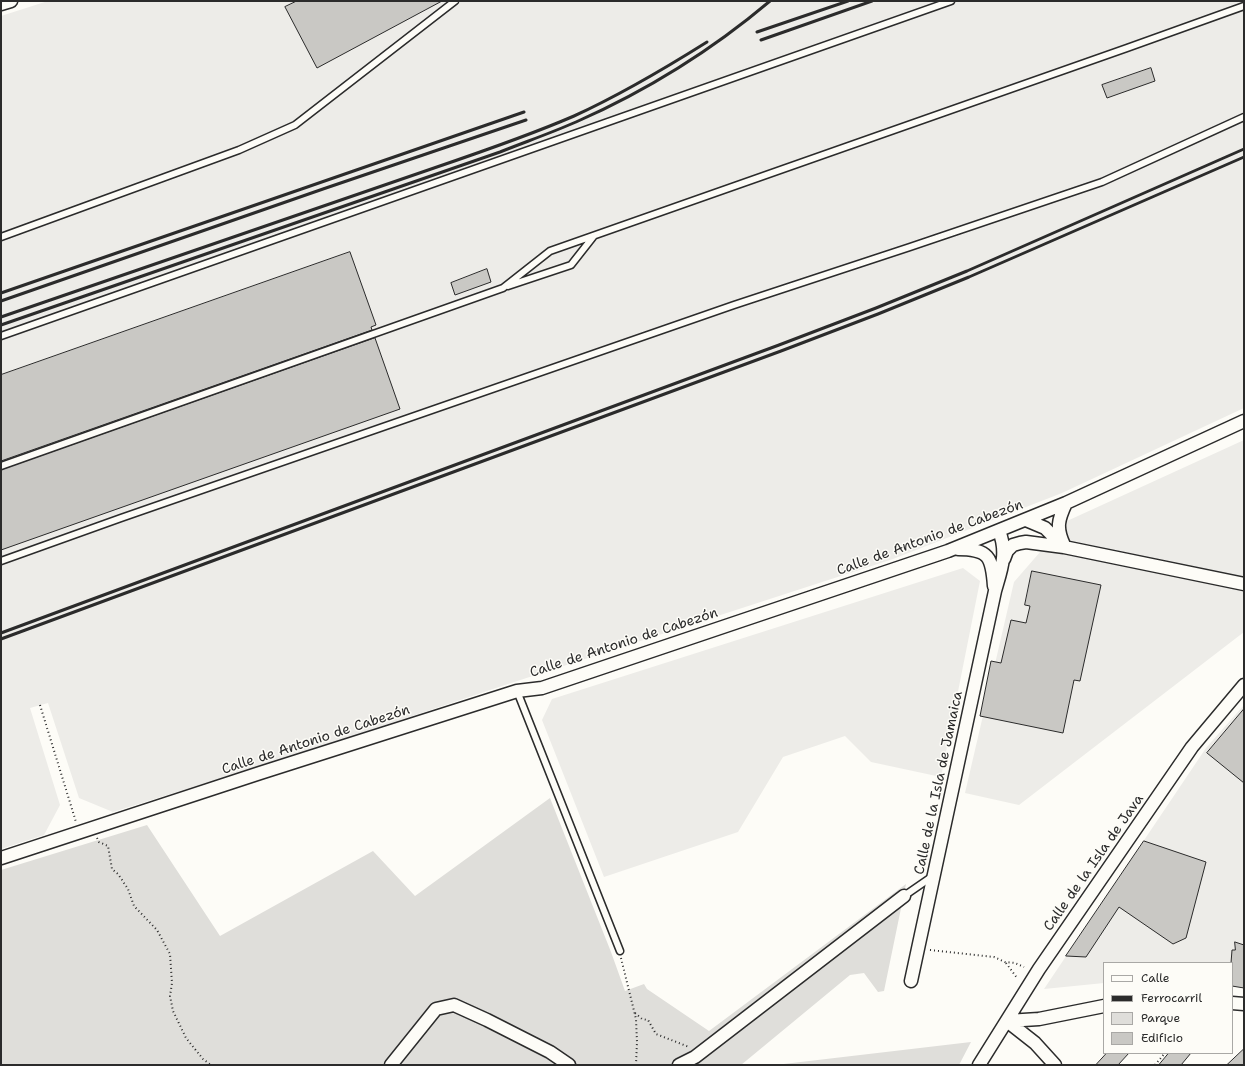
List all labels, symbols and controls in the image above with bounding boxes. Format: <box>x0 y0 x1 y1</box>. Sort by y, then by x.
street label: Calle de Antonio de Cabezón <box>835 496 1025 580</box>
street label: Calle de Antonio de Cabezón <box>528 605 720 681</box>
street label: Calle de la Isla de Jamaica <box>911 690 967 876</box>
street label: Calle de Antonio de Cabezón <box>220 702 412 778</box>
street label: Calle de la Isla de Java <box>1040 792 1148 934</box>
legend <box>1103 962 1233 1054</box>
text: Calle <box>1141 970 1170 986</box>
text: Ferrocarril <box>1141 990 1202 1006</box>
text: Parque <box>1141 1010 1180 1026</box>
text: Edificio <box>1141 1030 1183 1046</box>

